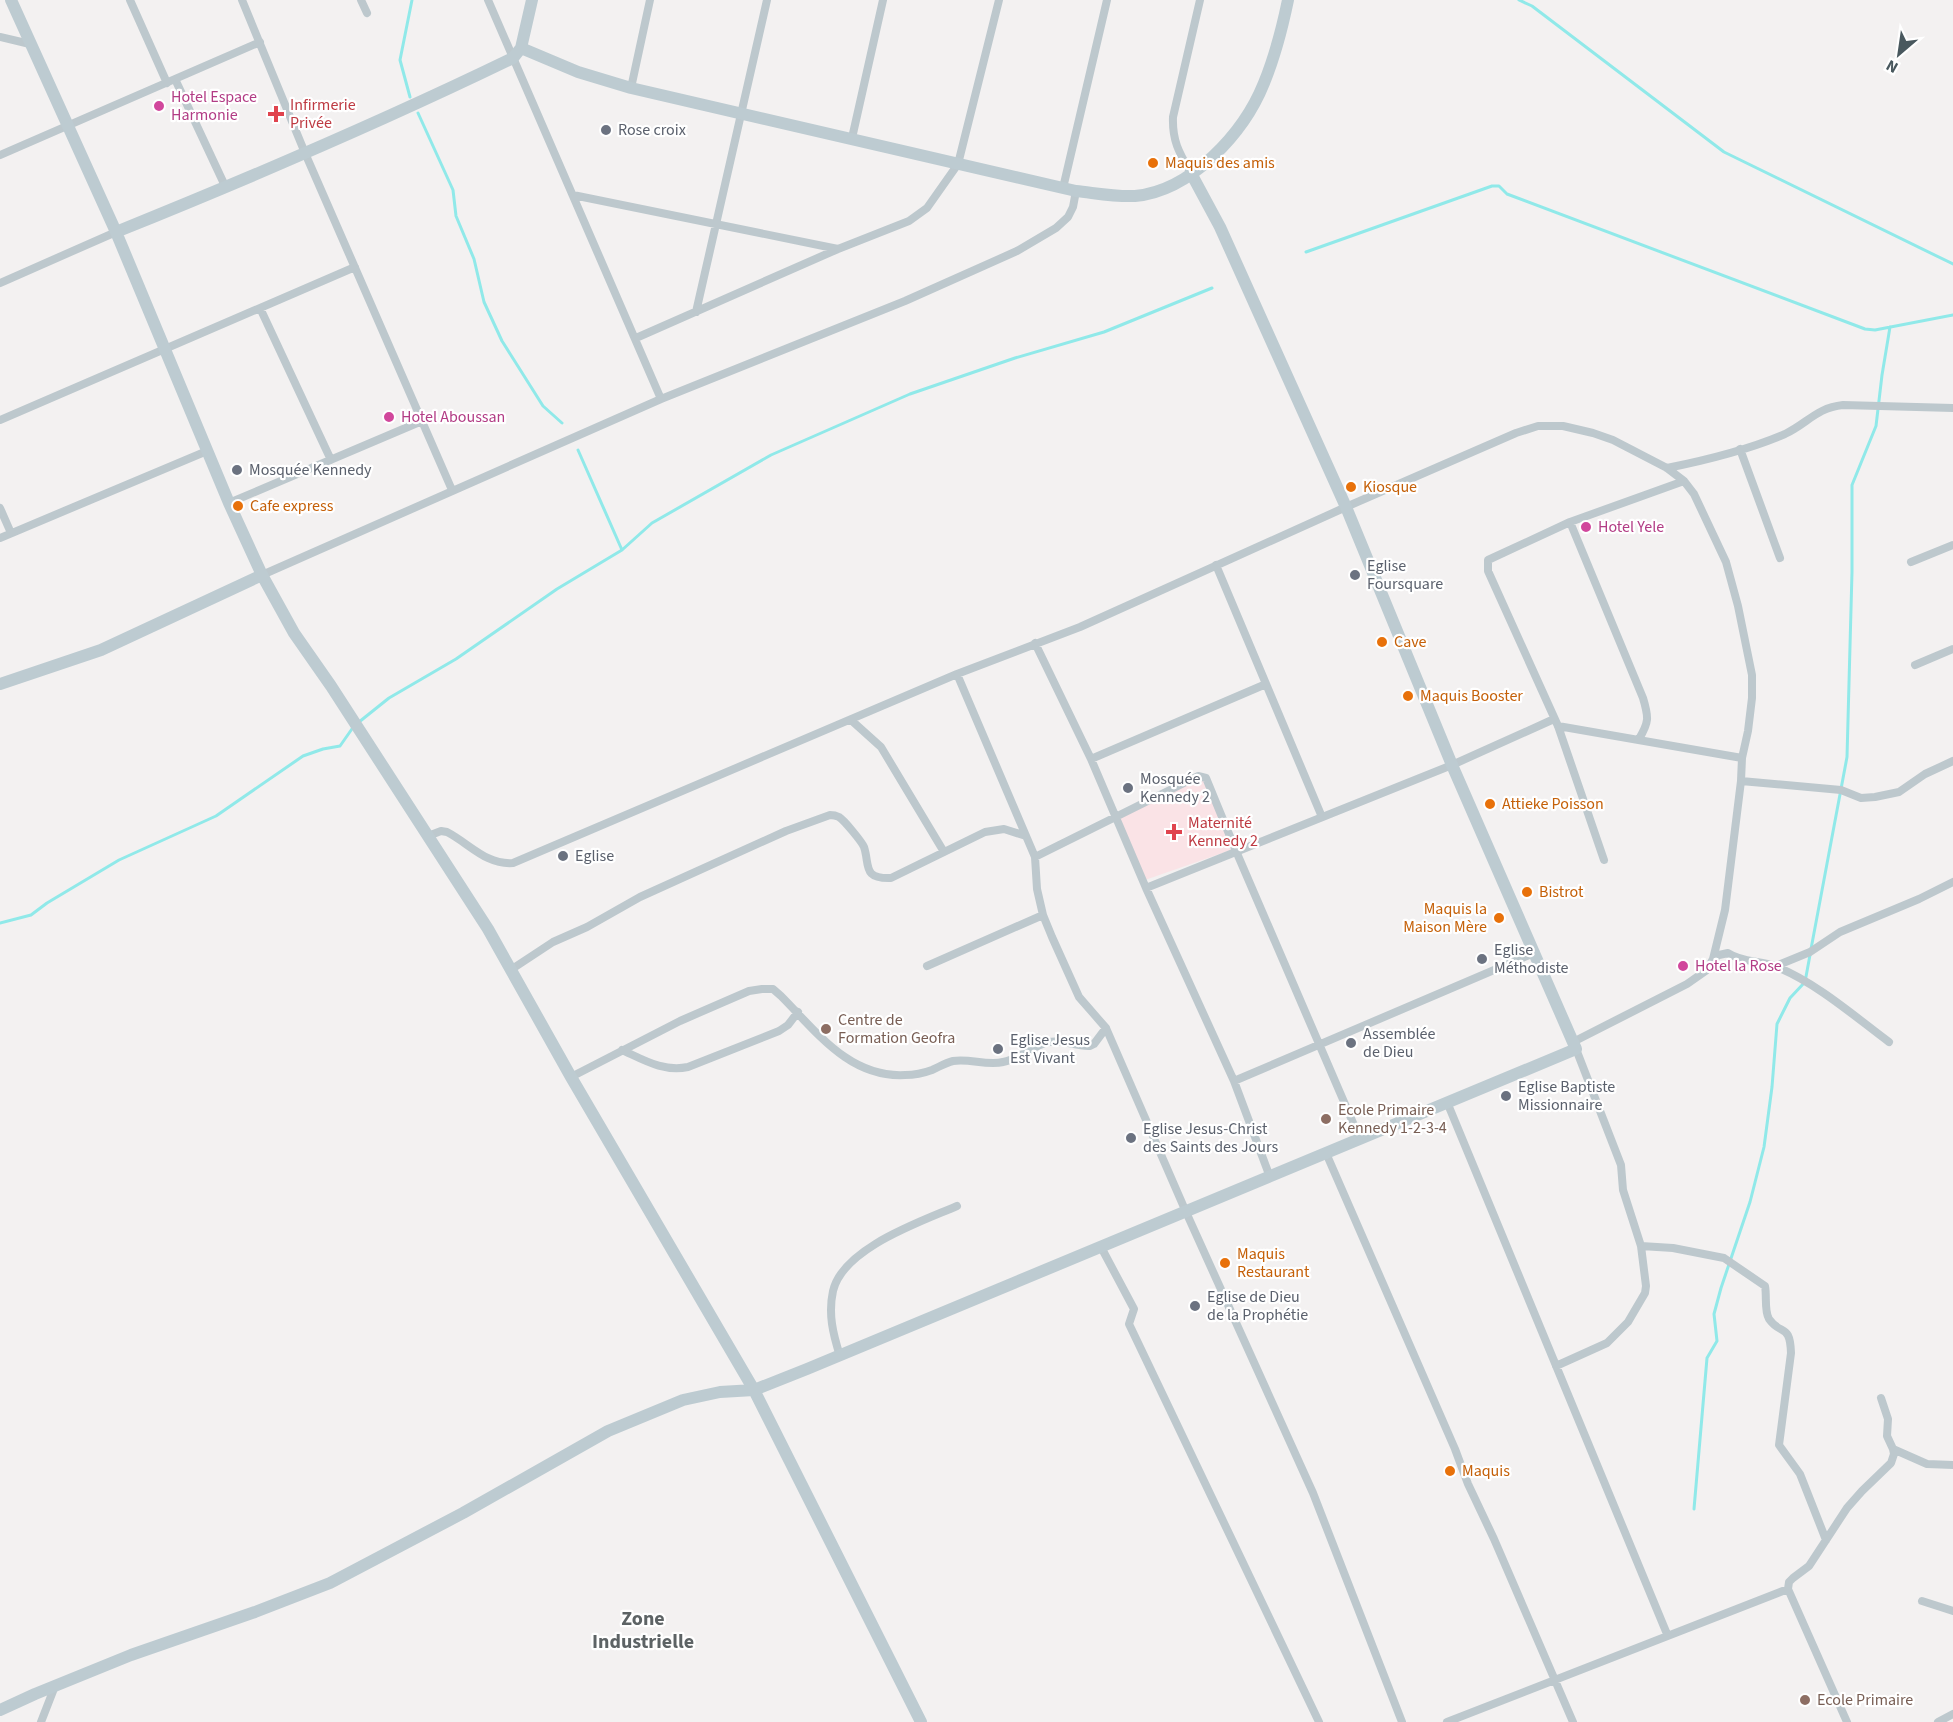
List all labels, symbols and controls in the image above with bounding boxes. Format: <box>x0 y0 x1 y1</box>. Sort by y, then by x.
north arrow <box>1869 24 1929 84</box>
text: N <box>1882 54 1902 78</box>
place label: Hotel Espace Harmonie <box>171 86 257 126</box>
place label: Infirmerie Privée <box>290 94 356 134</box>
marker: Hotel Espace Harmonie <box>152 99 166 113</box>
marker: Infirmerie Privée <box>267 105 285 123</box>
place label: Rose croix <box>618 119 686 141</box>
marker: Rose croix <box>599 123 613 137</box>
place label: Maquis des amis <box>1165 152 1275 174</box>
marker: Maquis des amis <box>1146 156 1160 170</box>
place label: Hotel Aboussan <box>401 406 505 428</box>
marker: Hotel Aboussan <box>382 410 396 424</box>
place label: Mosquée Kennedy <box>249 459 372 481</box>
marker: Mosquée Kennedy <box>230 463 244 477</box>
place label: Kiosque <box>1363 476 1417 498</box>
marker: Kiosque <box>1344 480 1358 494</box>
place label: Cafe express <box>250 495 334 517</box>
marker: Cafe express <box>231 499 245 513</box>
place label: Hotel Yele <box>1598 516 1664 538</box>
marker: Hotel Yele <box>1579 520 1593 534</box>
place label: Eglise Foursquare <box>1367 555 1443 595</box>
marker: Eglise Foursquare <box>1348 568 1362 582</box>
place label: Cave <box>1394 631 1427 653</box>
marker: Cave <box>1375 635 1389 649</box>
place label: Maquis Booster <box>1420 685 1523 707</box>
marker: Maquis Booster <box>1401 689 1415 703</box>
place label: Mosquée Kennedy 2 <box>1140 768 1210 808</box>
marker: Mosquée Kennedy 2 <box>1121 781 1135 795</box>
place label: Attieke Poisson <box>1502 793 1604 815</box>
marker: Attieke Poisson <box>1483 797 1497 811</box>
place label: Maternité Kennedy 2 <box>1188 812 1258 852</box>
marker: Maternité Kennedy 2 <box>1165 823 1183 841</box>
place label: Eglise <box>575 845 614 867</box>
marker: Eglise <box>556 849 570 863</box>
place label: Bistrot <box>1539 881 1584 903</box>
marker: Bistrot <box>1520 885 1534 899</box>
place label: Maquis la Maison Mère <box>1403 898 1487 938</box>
marker: Maquis la Maison Mère <box>1492 911 1506 925</box>
place label: Eglise Méthodiste <box>1494 939 1569 979</box>
marker: Eglise Méthodiste <box>1475 952 1489 966</box>
place label: Hotel la Rose <box>1695 955 1782 977</box>
marker: Hotel la Rose <box>1676 959 1690 973</box>
place label: Centre de Formation Geofra <box>838 1009 955 1049</box>
marker: Centre de Formation Geofra <box>819 1022 833 1036</box>
place label: Assemblée de Dieu <box>1363 1023 1436 1063</box>
place label: Eglise Jesus Est Vivant <box>1010 1029 1090 1069</box>
marker: Assemblée de Dieu <box>1344 1036 1358 1050</box>
marker: Eglise Jesus Est Vivant <box>991 1042 1005 1056</box>
place label: Eglise Baptiste Missionnaire <box>1518 1076 1615 1116</box>
marker: Eglise Baptiste Missionnaire <box>1499 1089 1513 1103</box>
place label: Ecole Primaire Kennedy 1-2-3-4 <box>1338 1099 1447 1139</box>
marker: Ecole Primaire Kennedy 1-2-3-4 <box>1319 1112 1333 1126</box>
place label: Eglise Jesus-Christ des Saints des Jours <box>1143 1118 1278 1158</box>
marker: Eglise Jesus-Christ des Saints des Jours <box>1124 1131 1138 1145</box>
place label: Maquis Restaurant <box>1237 1243 1310 1283</box>
marker: Maquis Restaurant <box>1218 1256 1232 1270</box>
place label: Eglise de Dieu de la Prophétie <box>1207 1286 1308 1326</box>
marker: Eglise de Dieu de la Prophétie <box>1188 1299 1202 1313</box>
place label: Maquis <box>1462 1460 1510 1482</box>
marker: Maquis <box>1443 1464 1457 1478</box>
district label: Zone Industrielle <box>592 1605 694 1656</box>
place label: Ecole Primaire <box>1817 1689 1913 1711</box>
marker: Ecole Primaire <box>1798 1693 1812 1707</box>

